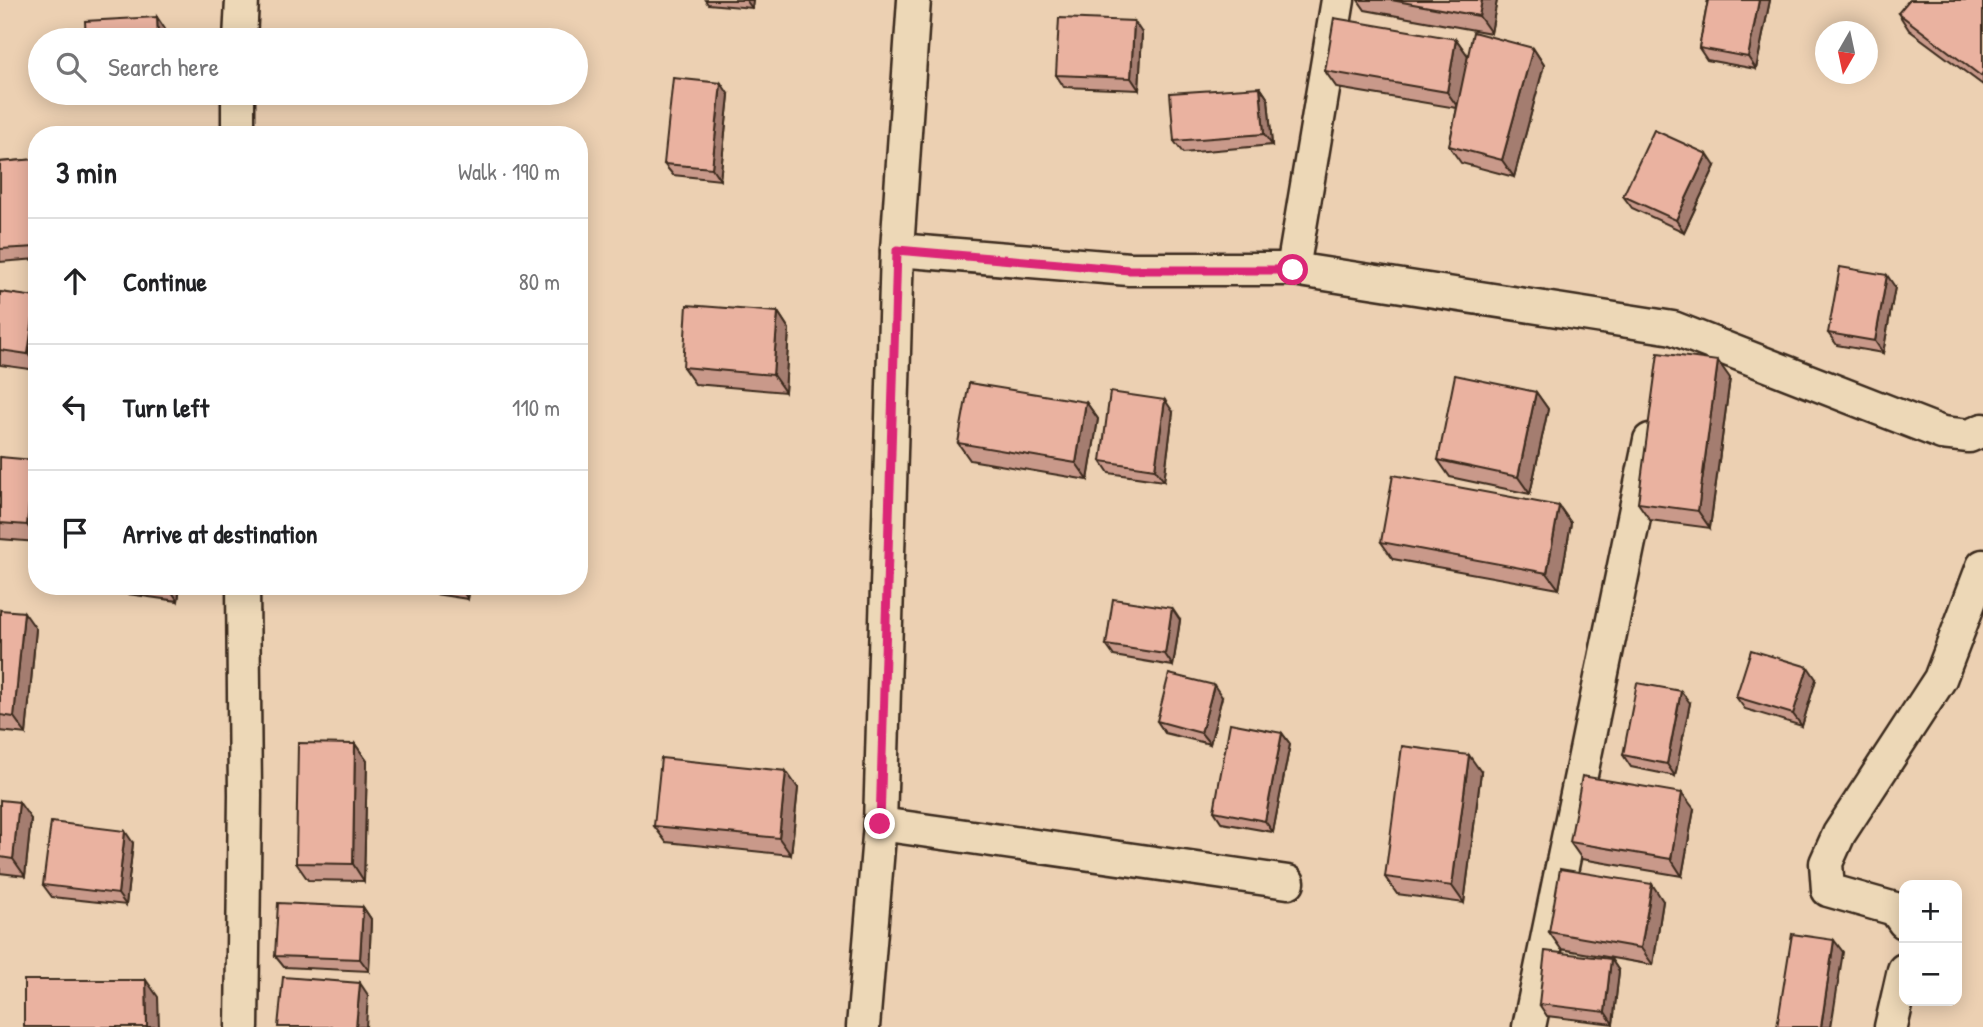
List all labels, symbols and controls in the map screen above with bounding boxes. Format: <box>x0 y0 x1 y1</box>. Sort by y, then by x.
north arrow <box>1815 21 1878 84</box>
search box <box>28 28 588 105</box>
icon: search <box>52 48 90 86</box>
text: Search here <box>108 49 219 84</box>
text: 3 min <box>56 152 117 192</box>
text: Walk · 190 m <box>458 156 560 187</box>
route start <box>1277 254 1308 285</box>
icon: ahead <box>56 262 94 300</box>
text: Continue <box>123 264 207 299</box>
text: 80 m <box>519 266 560 297</box>
icon: left <box>56 388 94 426</box>
text: Turn left <box>123 390 209 425</box>
text: 110 m <box>512 392 560 423</box>
icon: arrive <box>56 514 94 552</box>
text: Arrive at destination <box>123 516 318 551</box>
route end <box>864 808 895 839</box>
map controls <box>1899 880 1962 1006</box>
button: + <box>1899 880 1962 943</box>
button: − <box>1899 943 1962 1006</box>

